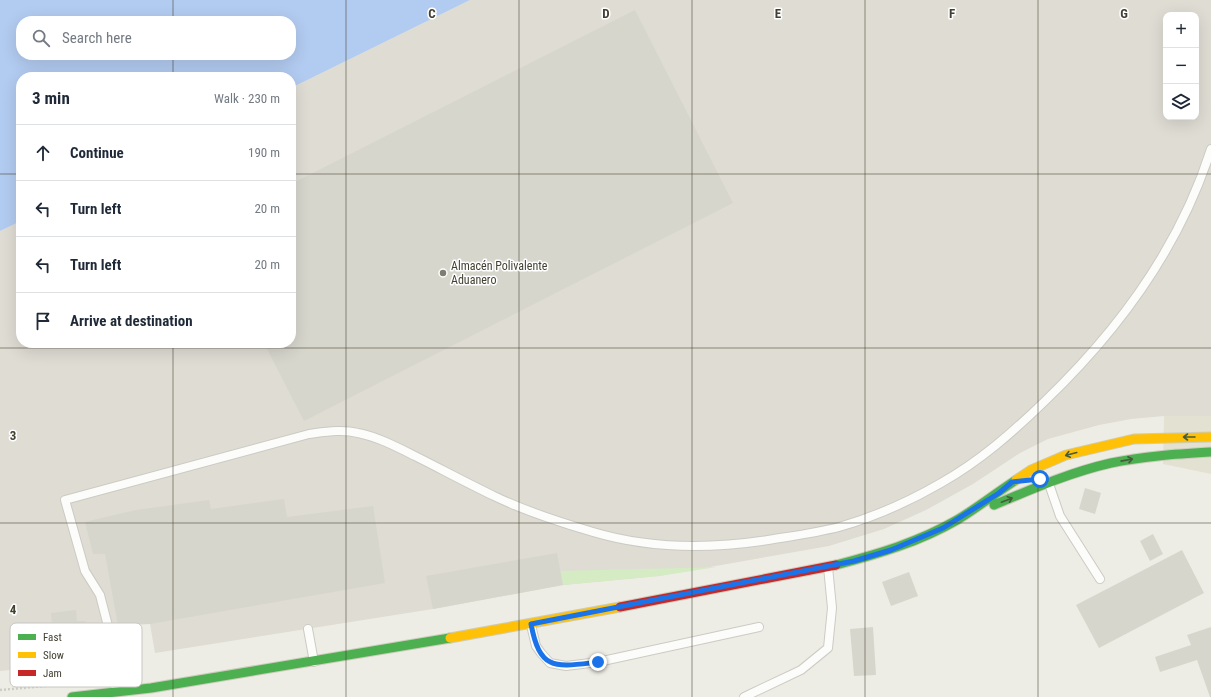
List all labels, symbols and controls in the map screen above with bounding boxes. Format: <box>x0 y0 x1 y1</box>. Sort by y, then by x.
text: C <box>428 6 436 21</box>
text: D <box>602 6 610 21</box>
text: E <box>775 6 782 21</box>
text: F <box>949 6 955 21</box>
text: G <box>1120 6 1128 21</box>
map controls <box>1163 12 1199 120</box>
button: + <box>1163 12 1199 48</box>
search box <box>16 16 296 60</box>
icon: search <box>30 27 52 49</box>
text: Search here <box>62 29 132 47</box>
button: − <box>1163 48 1199 84</box>
button: layers <box>1163 84 1199 120</box>
text: 3 min <box>32 88 70 108</box>
text: Walk · 230 m <box>214 91 280 106</box>
icon: ahead <box>32 142 54 164</box>
text: Continue <box>70 144 124 162</box>
text: 190 m <box>248 145 280 160</box>
icon: left <box>32 198 54 220</box>
text: Turn left <box>70 200 121 218</box>
text: 20 m <box>254 201 280 216</box>
icon: left <box>32 254 54 276</box>
text: Turn left <box>70 256 121 274</box>
text: 20 m <box>254 257 280 272</box>
place label: Almacén Polivalente Aduanero <box>451 259 548 287</box>
marker: Almacén Polivalente Aduanero <box>438 268 448 278</box>
icon: arrive <box>32 310 54 332</box>
text: Arrive at destination <box>70 312 193 330</box>
text: 3 <box>10 428 16 443</box>
one-way arrow <box>1183 433 1196 441</box>
one-way arrow <box>1064 451 1077 458</box>
one-way arrow <box>1120 456 1133 464</box>
route start <box>1031 470 1049 488</box>
one-way arrow <box>1000 495 1012 503</box>
text: 4 <box>10 602 17 617</box>
legend <box>10 623 142 687</box>
text: Fast <box>43 631 62 644</box>
text: Slow <box>43 649 64 662</box>
route end <box>589 653 607 671</box>
text: Jam <box>43 667 62 680</box>

